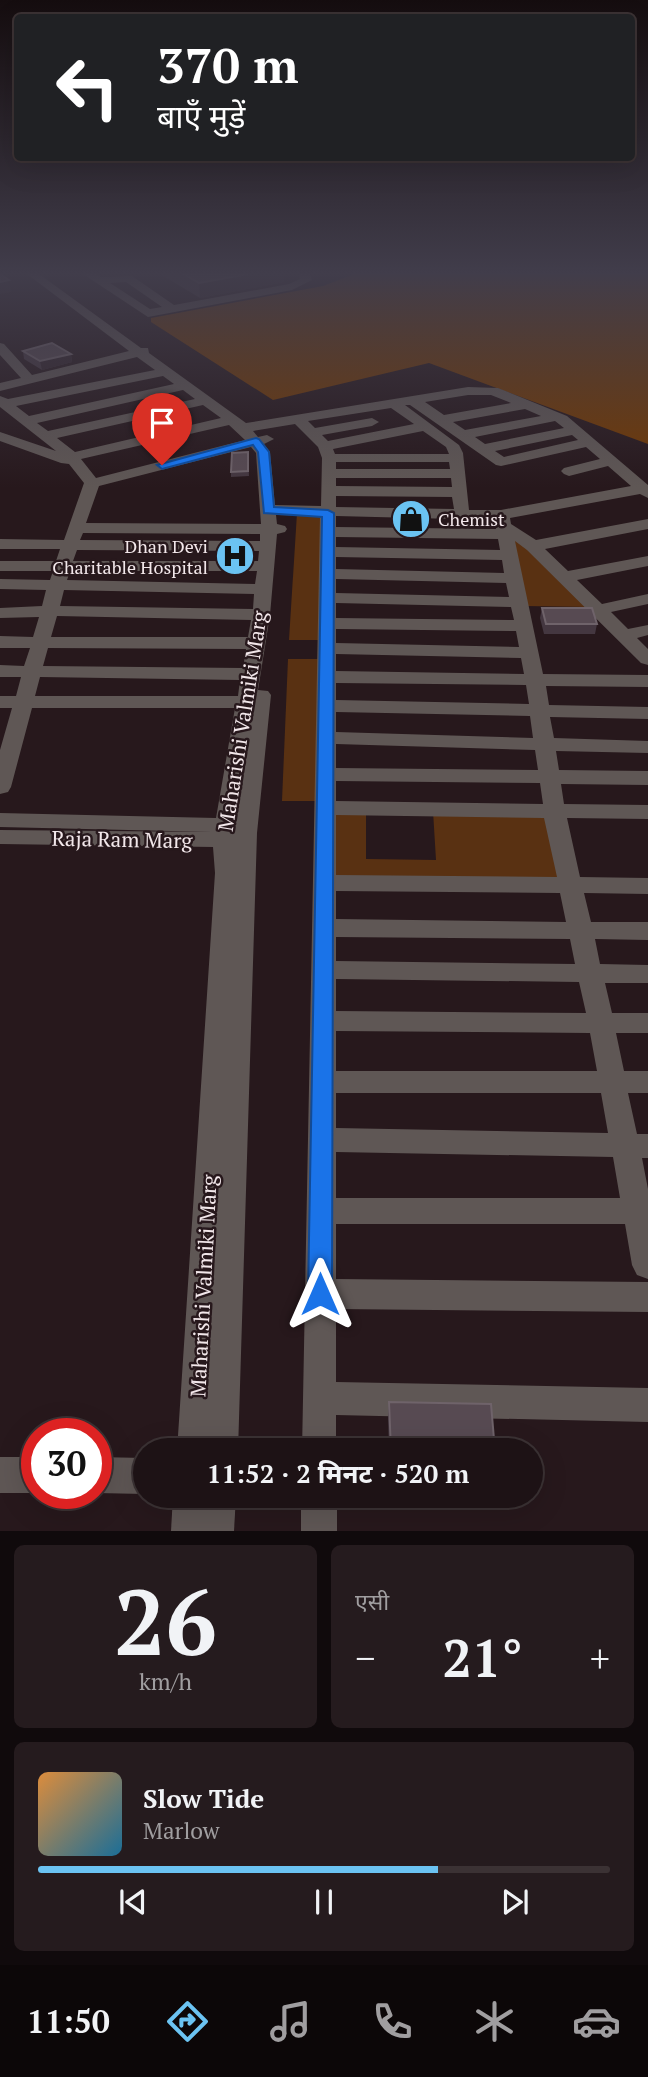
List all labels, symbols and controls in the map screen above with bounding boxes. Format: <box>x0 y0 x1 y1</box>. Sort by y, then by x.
text: 370 m <box>157 32 299 97</box>
icon: left <box>42 42 133 133</box>
text: बाएँ मुड़ें <box>157 95 245 137</box>
pin <box>132 393 192 465</box>
icon: arrive <box>143 404 181 442</box>
shop icon: Chemist <box>390 498 432 540</box>
place label: Chemist <box>438 507 505 531</box>
place label: Dhan Devi Charitable Hospital <box>52 534 208 579</box>
hospital icon: Dhan Devi Charitable Hospital <box>214 535 256 577</box>
street label: Maharishi Valmiki Marg <box>211 608 273 833</box>
street label: Raja Ram Marg <box>51 824 194 854</box>
street label: Maharishi Valmiki Marg <box>183 1173 223 1398</box>
position arrow <box>283 1257 357 1331</box>
speed limit sign: 30 <box>21 1418 112 1509</box>
text: 11:52 · 2 मिनट · 520 m <box>207 1456 469 1490</box>
text: 26 <box>114 1560 217 1681</box>
text: एसी <box>355 1586 389 1617</box>
text: 21° <box>442 1623 523 1692</box>
text: − <box>355 1633 375 1683</box>
text: + <box>590 1633 610 1683</box>
text: km/h <box>139 1666 192 1697</box>
text: Slow Tide <box>143 1781 264 1815</box>
text: Marlow <box>143 1815 220 1846</box>
icon: previous <box>114 1883 152 1921</box>
icon: pause <box>305 1883 343 1921</box>
icon: next <box>496 1883 534 1921</box>
icon: directions <box>163 1997 212 2046</box>
icon: music <box>266 1997 315 2046</box>
icon: phone <box>368 1997 417 2046</box>
icon: climate <box>470 1997 519 2046</box>
icon: car <box>572 1997 621 2046</box>
text: 11:50 <box>27 2000 110 2042</box>

